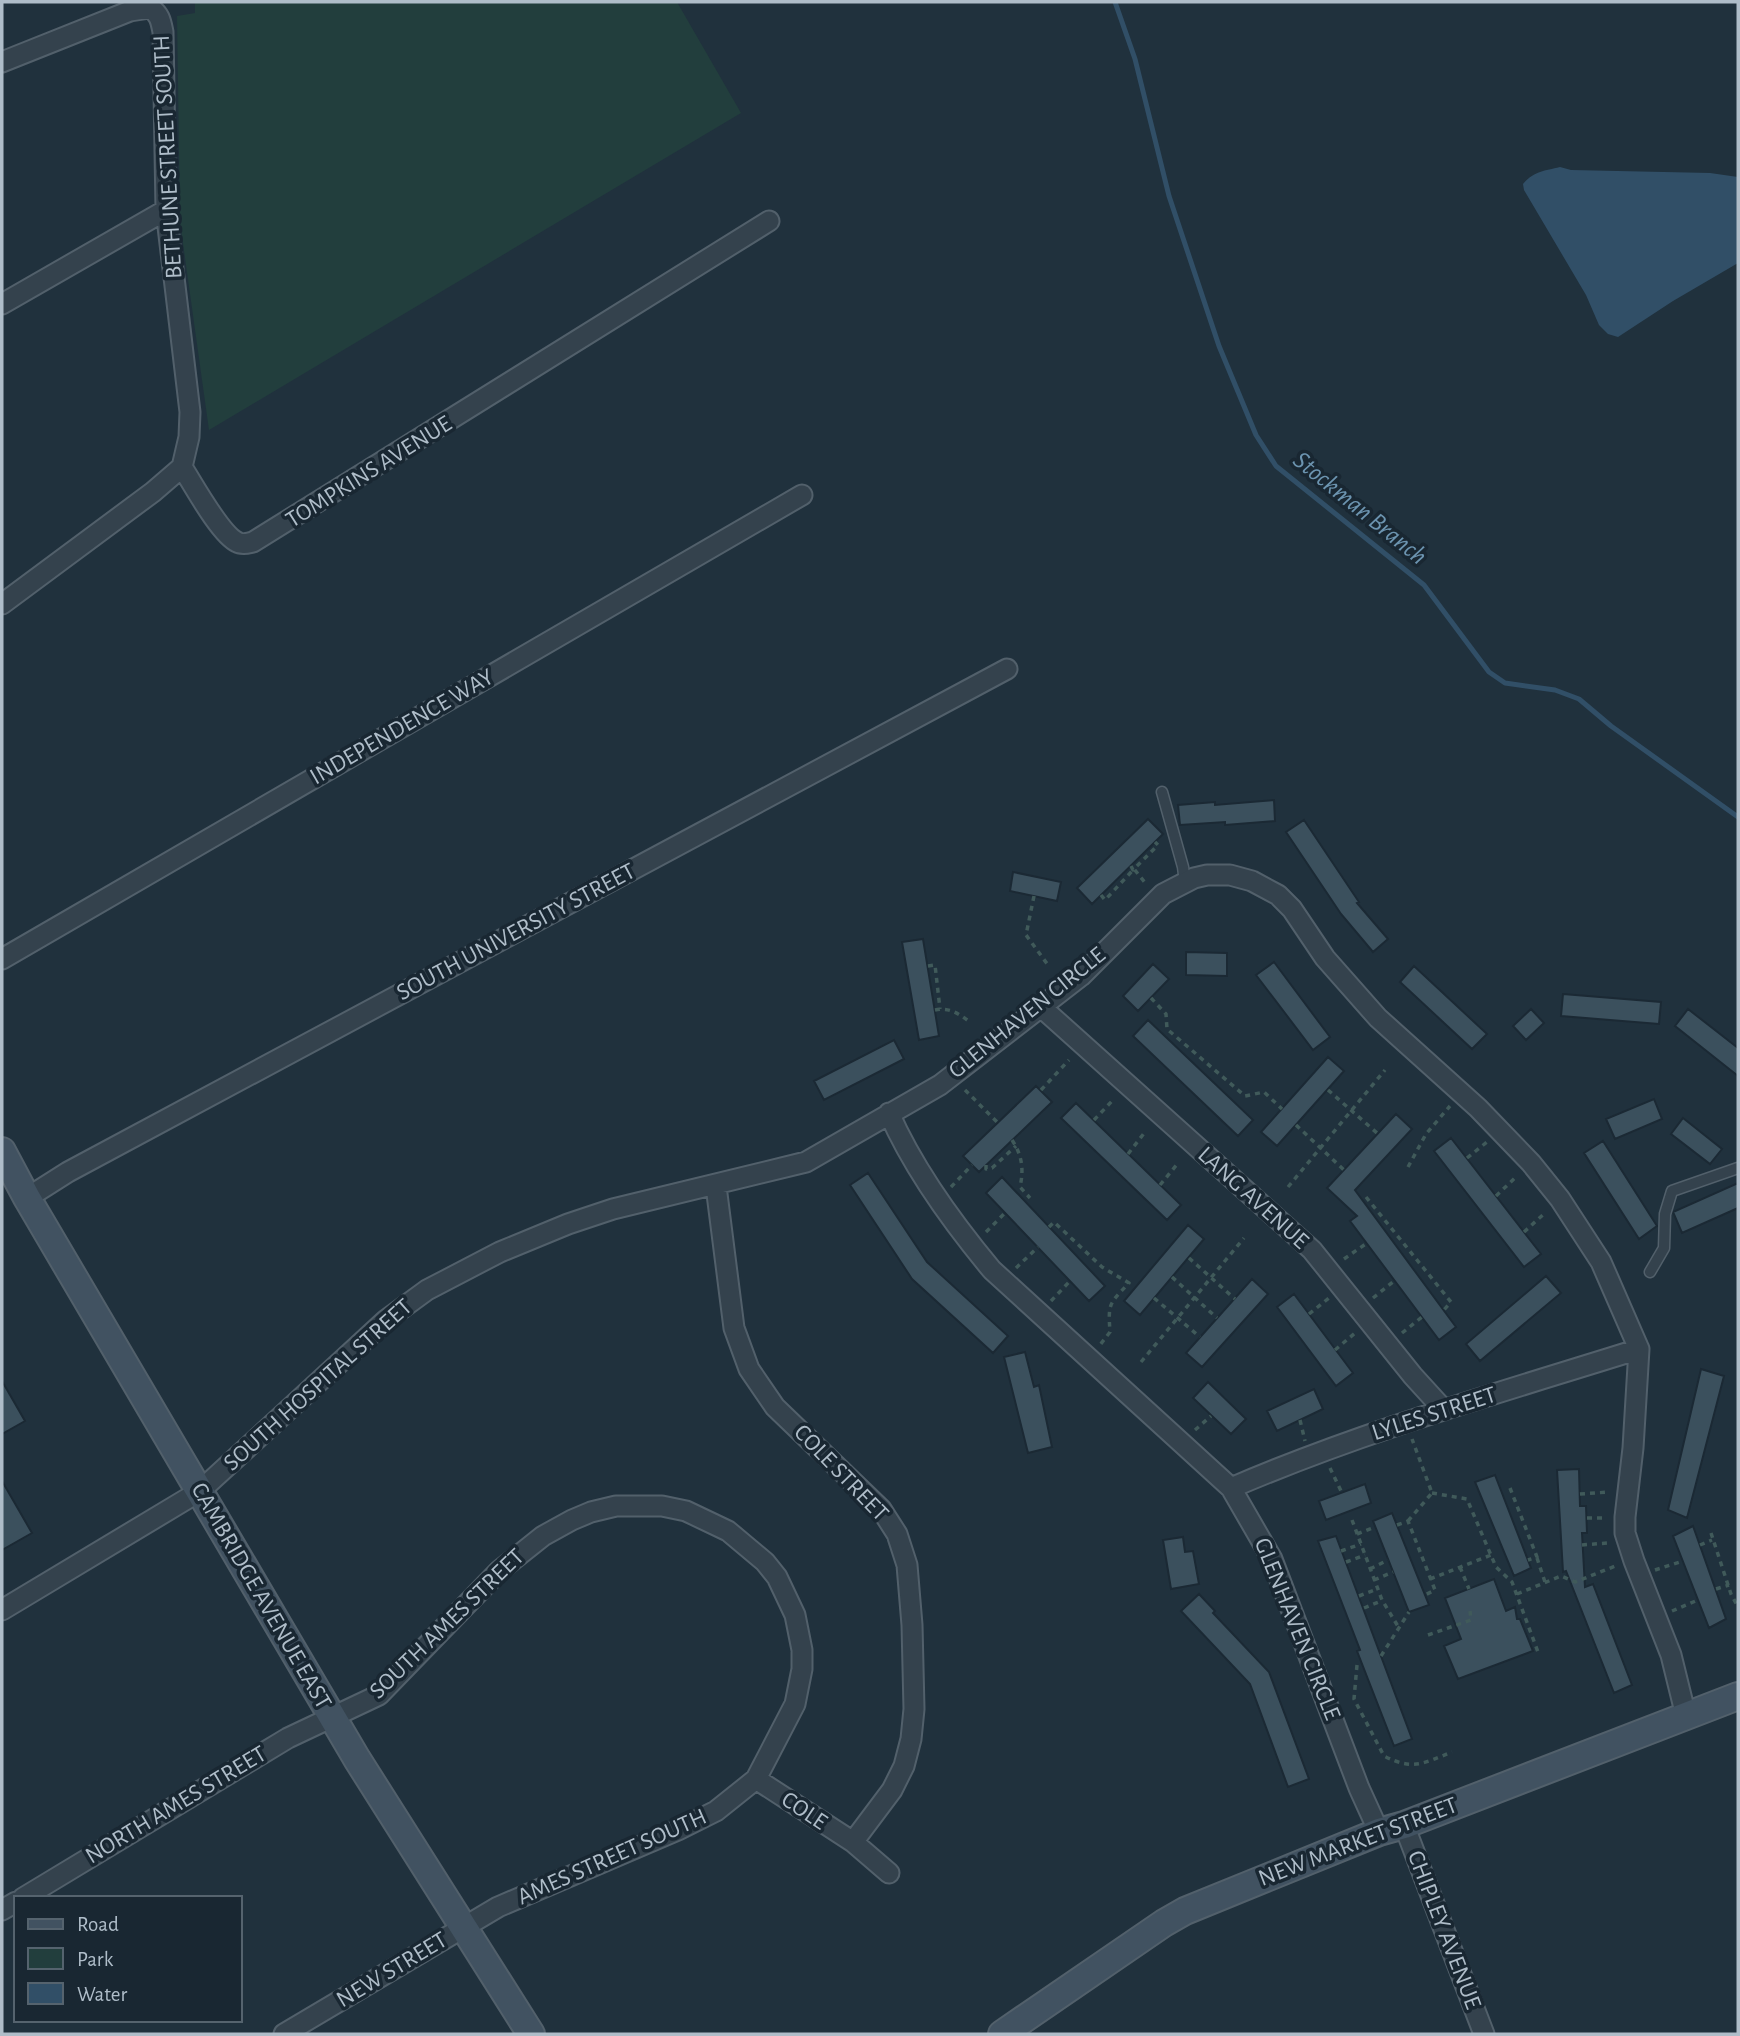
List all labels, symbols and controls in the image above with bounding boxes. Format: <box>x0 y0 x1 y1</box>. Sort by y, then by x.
street label: BETHUNE STREET SOUTH <box>150 34 186 280</box>
street label: TOMPKINS AVENUE <box>282 411 456 533</box>
water label: Stockman Branch <box>1288 446 1432 570</box>
street label: INDEPENDENCE WAY <box>306 665 498 789</box>
street label: SOUTH UNIVERSITY STREET <box>393 859 639 1005</box>
street label: GLENHAVEN CIRCLE <box>944 942 1110 1083</box>
street label: LANG AVENUE <box>1193 1142 1313 1254</box>
street label: SOUTH HOSPITAL STREET <box>219 1294 417 1476</box>
street label: LYLES STREET <box>1369 1383 1499 1445</box>
street label: COLE STREET <box>789 1420 893 1526</box>
street label: CAMBRIDGE AVENUE EAST <box>186 1479 336 1713</box>
street label: GLENHAVEN CIRCLE <box>1250 1535 1345 1724</box>
street label: SOUTH AMES STREET <box>365 1544 529 1704</box>
street label: NORTH AMES STREET <box>81 1741 271 1868</box>
street label: COLE <box>777 1787 831 1835</box>
street label: NEW MARKET STREET <box>1255 1793 1461 1891</box>
street label: AMES STREET SOUTH <box>514 1804 710 1910</box>
street label: CHIPLEY AVENUE <box>1403 1848 1485 2013</box>
legend <box>14 1896 242 2022</box>
text: Road <box>77 1914 119 1935</box>
street label: NEW STREET <box>333 1928 452 2012</box>
text: Park <box>77 1949 114 1970</box>
text: Water <box>77 1984 127 2005</box>

